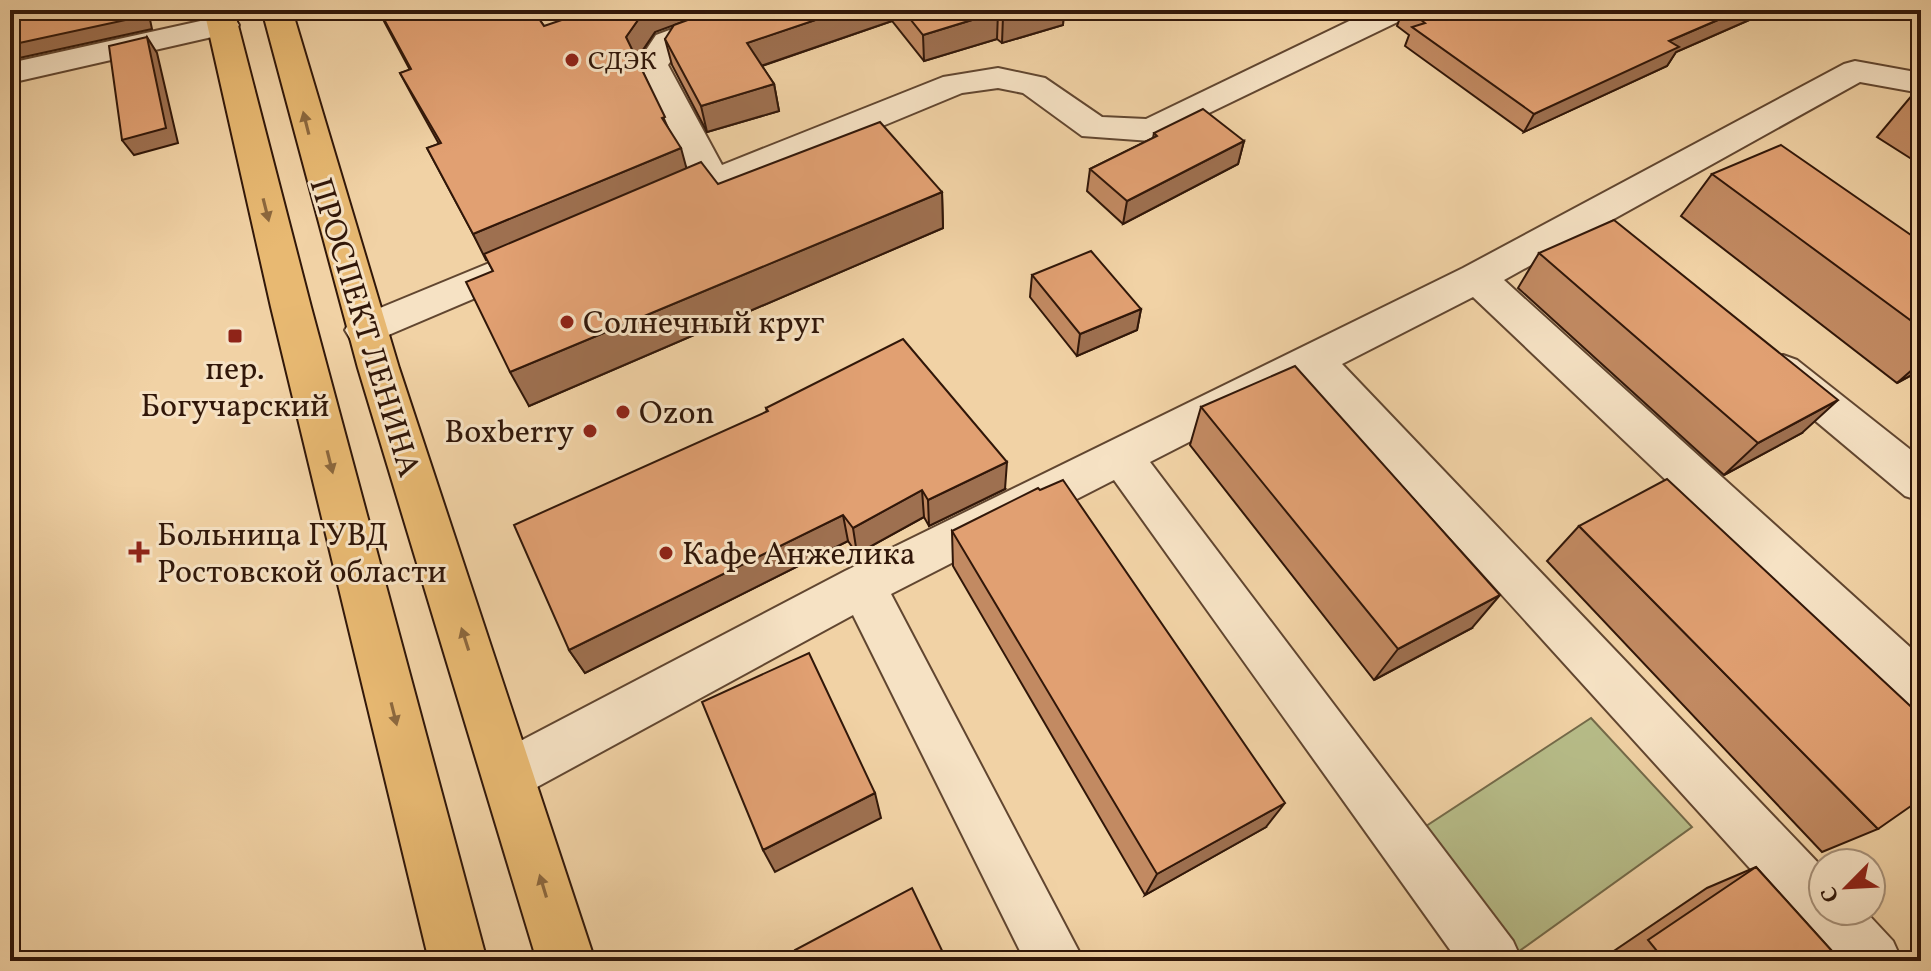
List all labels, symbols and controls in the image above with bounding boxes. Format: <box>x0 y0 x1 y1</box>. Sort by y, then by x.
place label: СДЭК <box>588 44 657 80</box>
marker: СДЭК <box>563 51 581 69</box>
one-way arrow <box>299 110 311 135</box>
street label: ПРОСПЕКТ ЛЕНИНА <box>297 173 430 483</box>
one-way arrow <box>261 198 273 223</box>
place label: Солнечный круг <box>583 303 825 347</box>
marker: Солнечный круг <box>558 313 576 331</box>
marker: пер. Богучарский <box>226 327 244 345</box>
place label: пер. Богучарский <box>140 349 330 430</box>
place label: Ozon <box>639 393 715 437</box>
marker: Ozon <box>614 403 632 421</box>
place label: Boxberry <box>444 412 574 456</box>
marker: Boxberry <box>581 422 599 440</box>
one-way arrow <box>325 450 337 475</box>
place label: Больница ГУВД Ростовской области <box>157 515 447 596</box>
place label: Кафе Анжелика <box>682 534 916 578</box>
marker: Больница ГУВД Ростовской области <box>128 541 150 563</box>
marker: Кафе Анжелика <box>657 544 675 562</box>
one-way arrow <box>458 626 470 650</box>
one-way arrow <box>389 702 401 727</box>
north arrow <box>1807 847 1887 927</box>
one-way arrow <box>536 874 549 898</box>
text: С <box>1814 881 1848 907</box>

